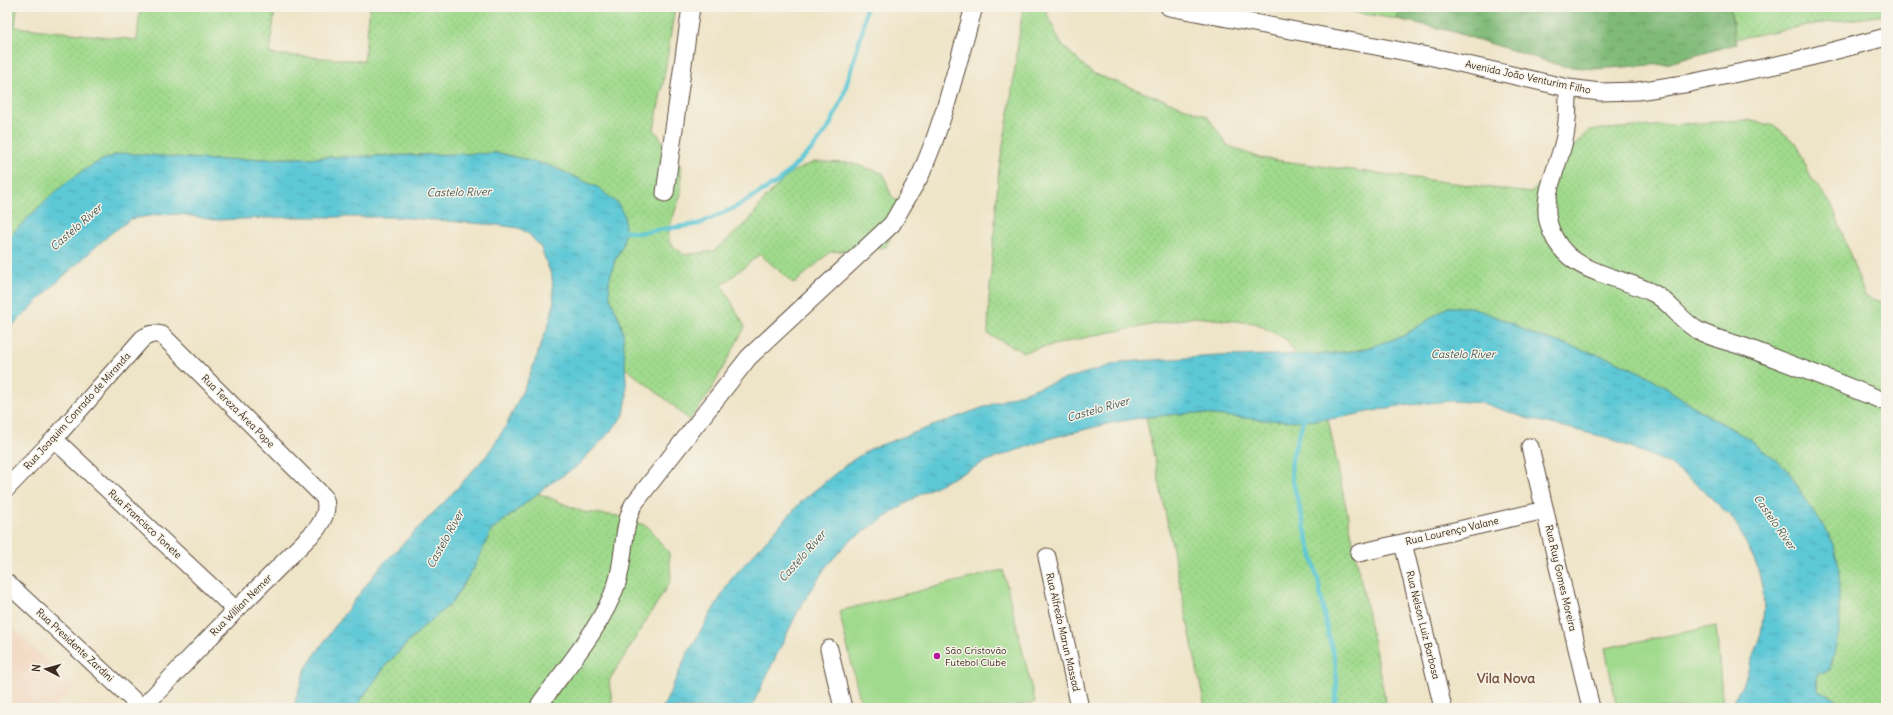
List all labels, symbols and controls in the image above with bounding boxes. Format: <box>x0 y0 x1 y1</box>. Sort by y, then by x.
street label: Avenida João Venturim Filho <box>1464 57 1592 97</box>
water label: Castelo River <box>427 184 493 200</box>
water label: Castelo River <box>47 200 106 253</box>
water label: Castelo River <box>1431 347 1497 361</box>
street label: Rua Joaquim Conrado de Miranda <box>21 349 133 472</box>
street label: Rua Tereza Área Pope <box>199 372 277 450</box>
water label: Castelo River <box>1065 393 1132 425</box>
street label: Rua Francisco Tonete <box>106 487 184 561</box>
water label: Castelo River <box>1751 492 1800 554</box>
water label: Castelo River <box>423 506 467 571</box>
street label: Rua Lourenço Valane <box>1404 514 1500 548</box>
street label: Rua Ruy Gomes Moreira <box>1542 523 1580 633</box>
water label: Castelo River <box>775 526 830 585</box>
street label: Rua Nelson Luiz Barbosa <box>1403 569 1443 681</box>
street label: Rua Willian Nemer <box>207 571 275 639</box>
street label: Rua Alfredo Marun Massad <box>1043 571 1083 693</box>
street label: Rua Presidente Zardini <box>33 606 117 684</box>
place label: São Cristovão Futebol Clube <box>945 644 1007 669</box>
north arrow <box>26 649 66 689</box>
marker: São Cristovão Futebol Clube <box>932 651 942 661</box>
text: N <box>29 663 43 672</box>
district label: Vila Nova <box>1477 669 1535 687</box>

